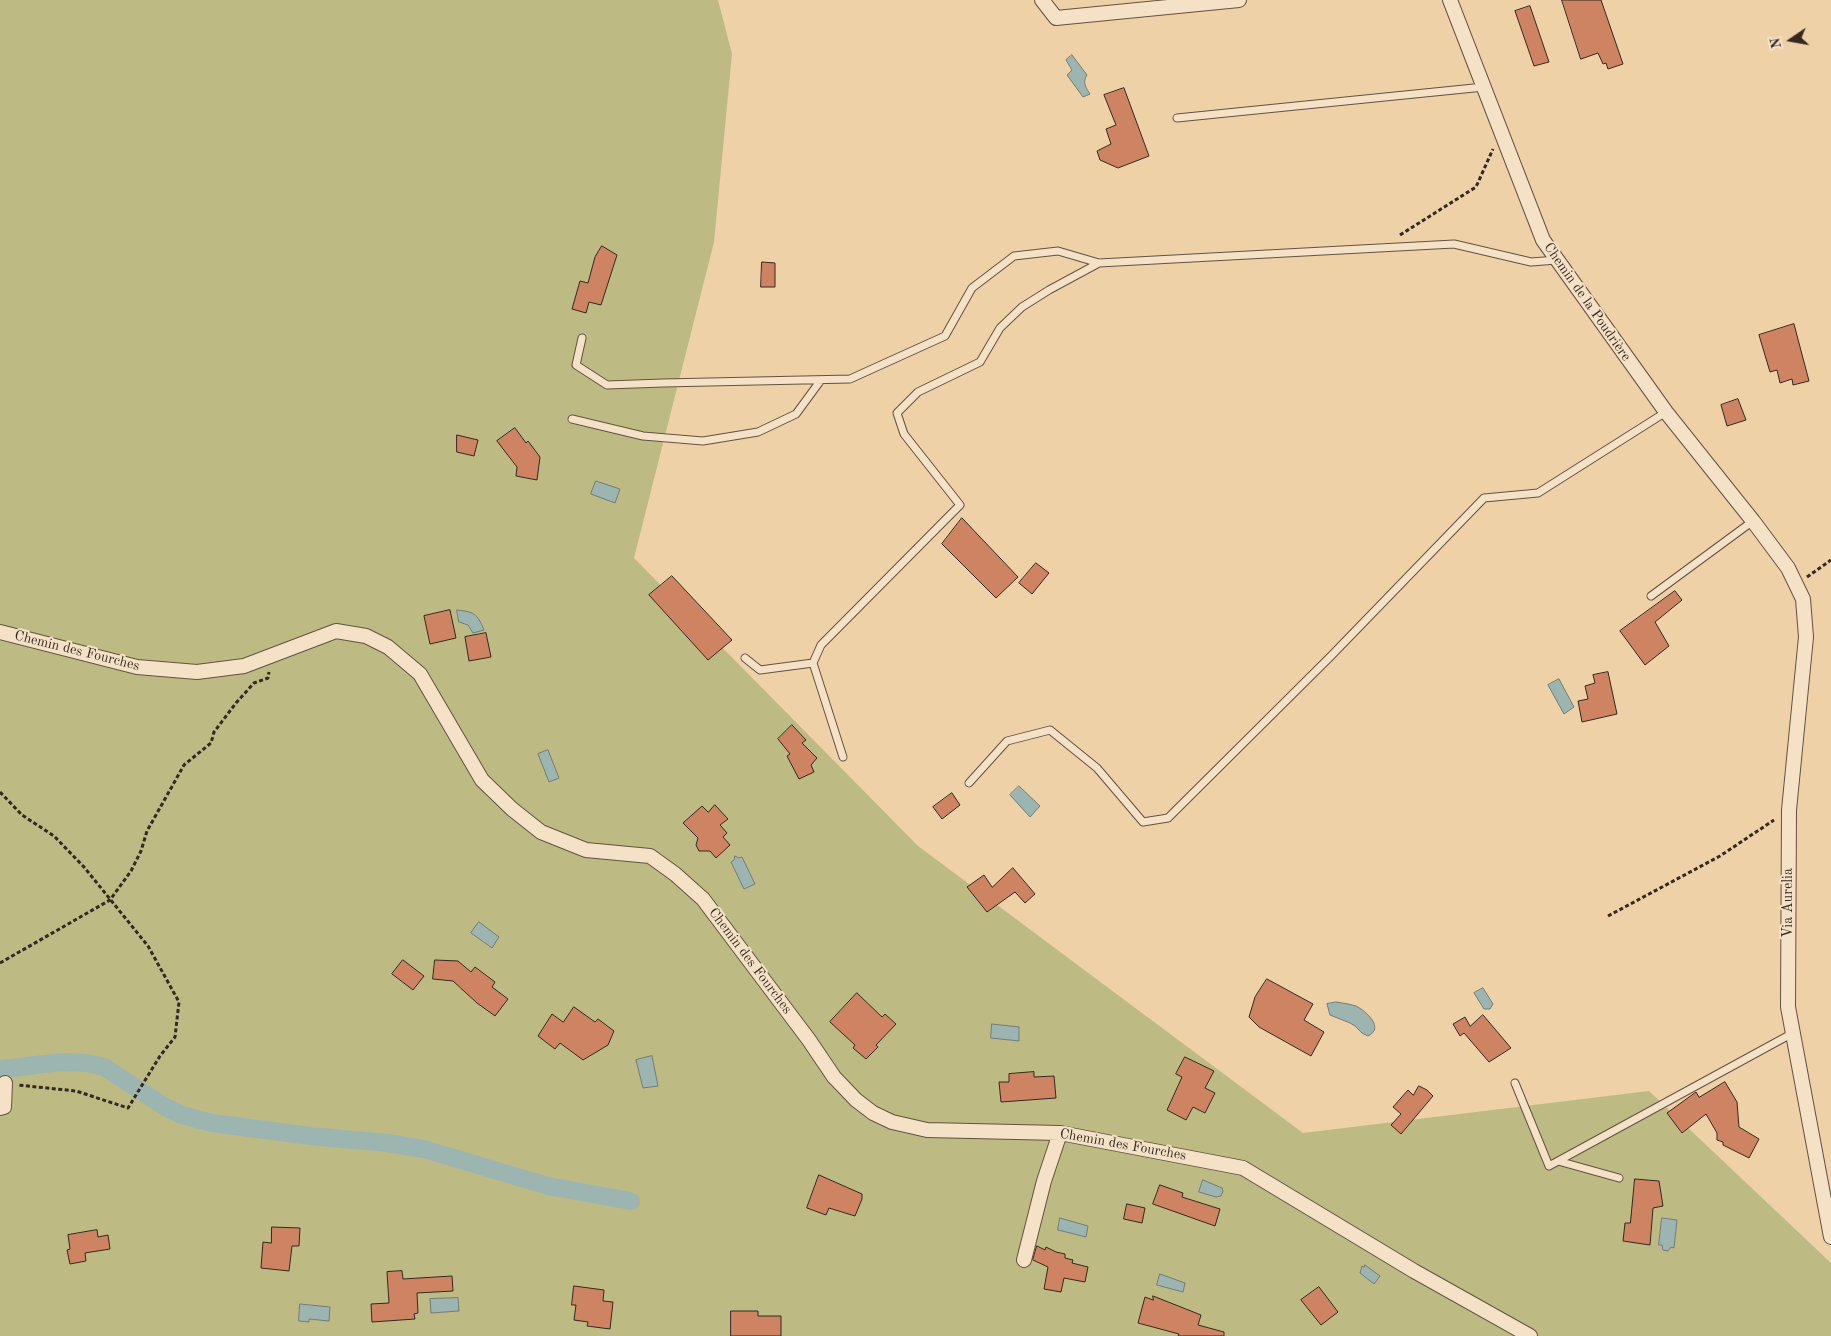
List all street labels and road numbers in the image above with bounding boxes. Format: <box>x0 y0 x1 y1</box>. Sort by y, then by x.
street label: Chemin de la Poudrière <box>1540 240 1634 364</box>
street label: Chemin des Fourches <box>13 627 141 675</box>
street label: Via Aurelia <box>1780 868 1796 938</box>
street label: Chemin des Fourches <box>705 905 795 1017</box>
street label: Chemin des Fourches <box>1058 1126 1188 1164</box>

